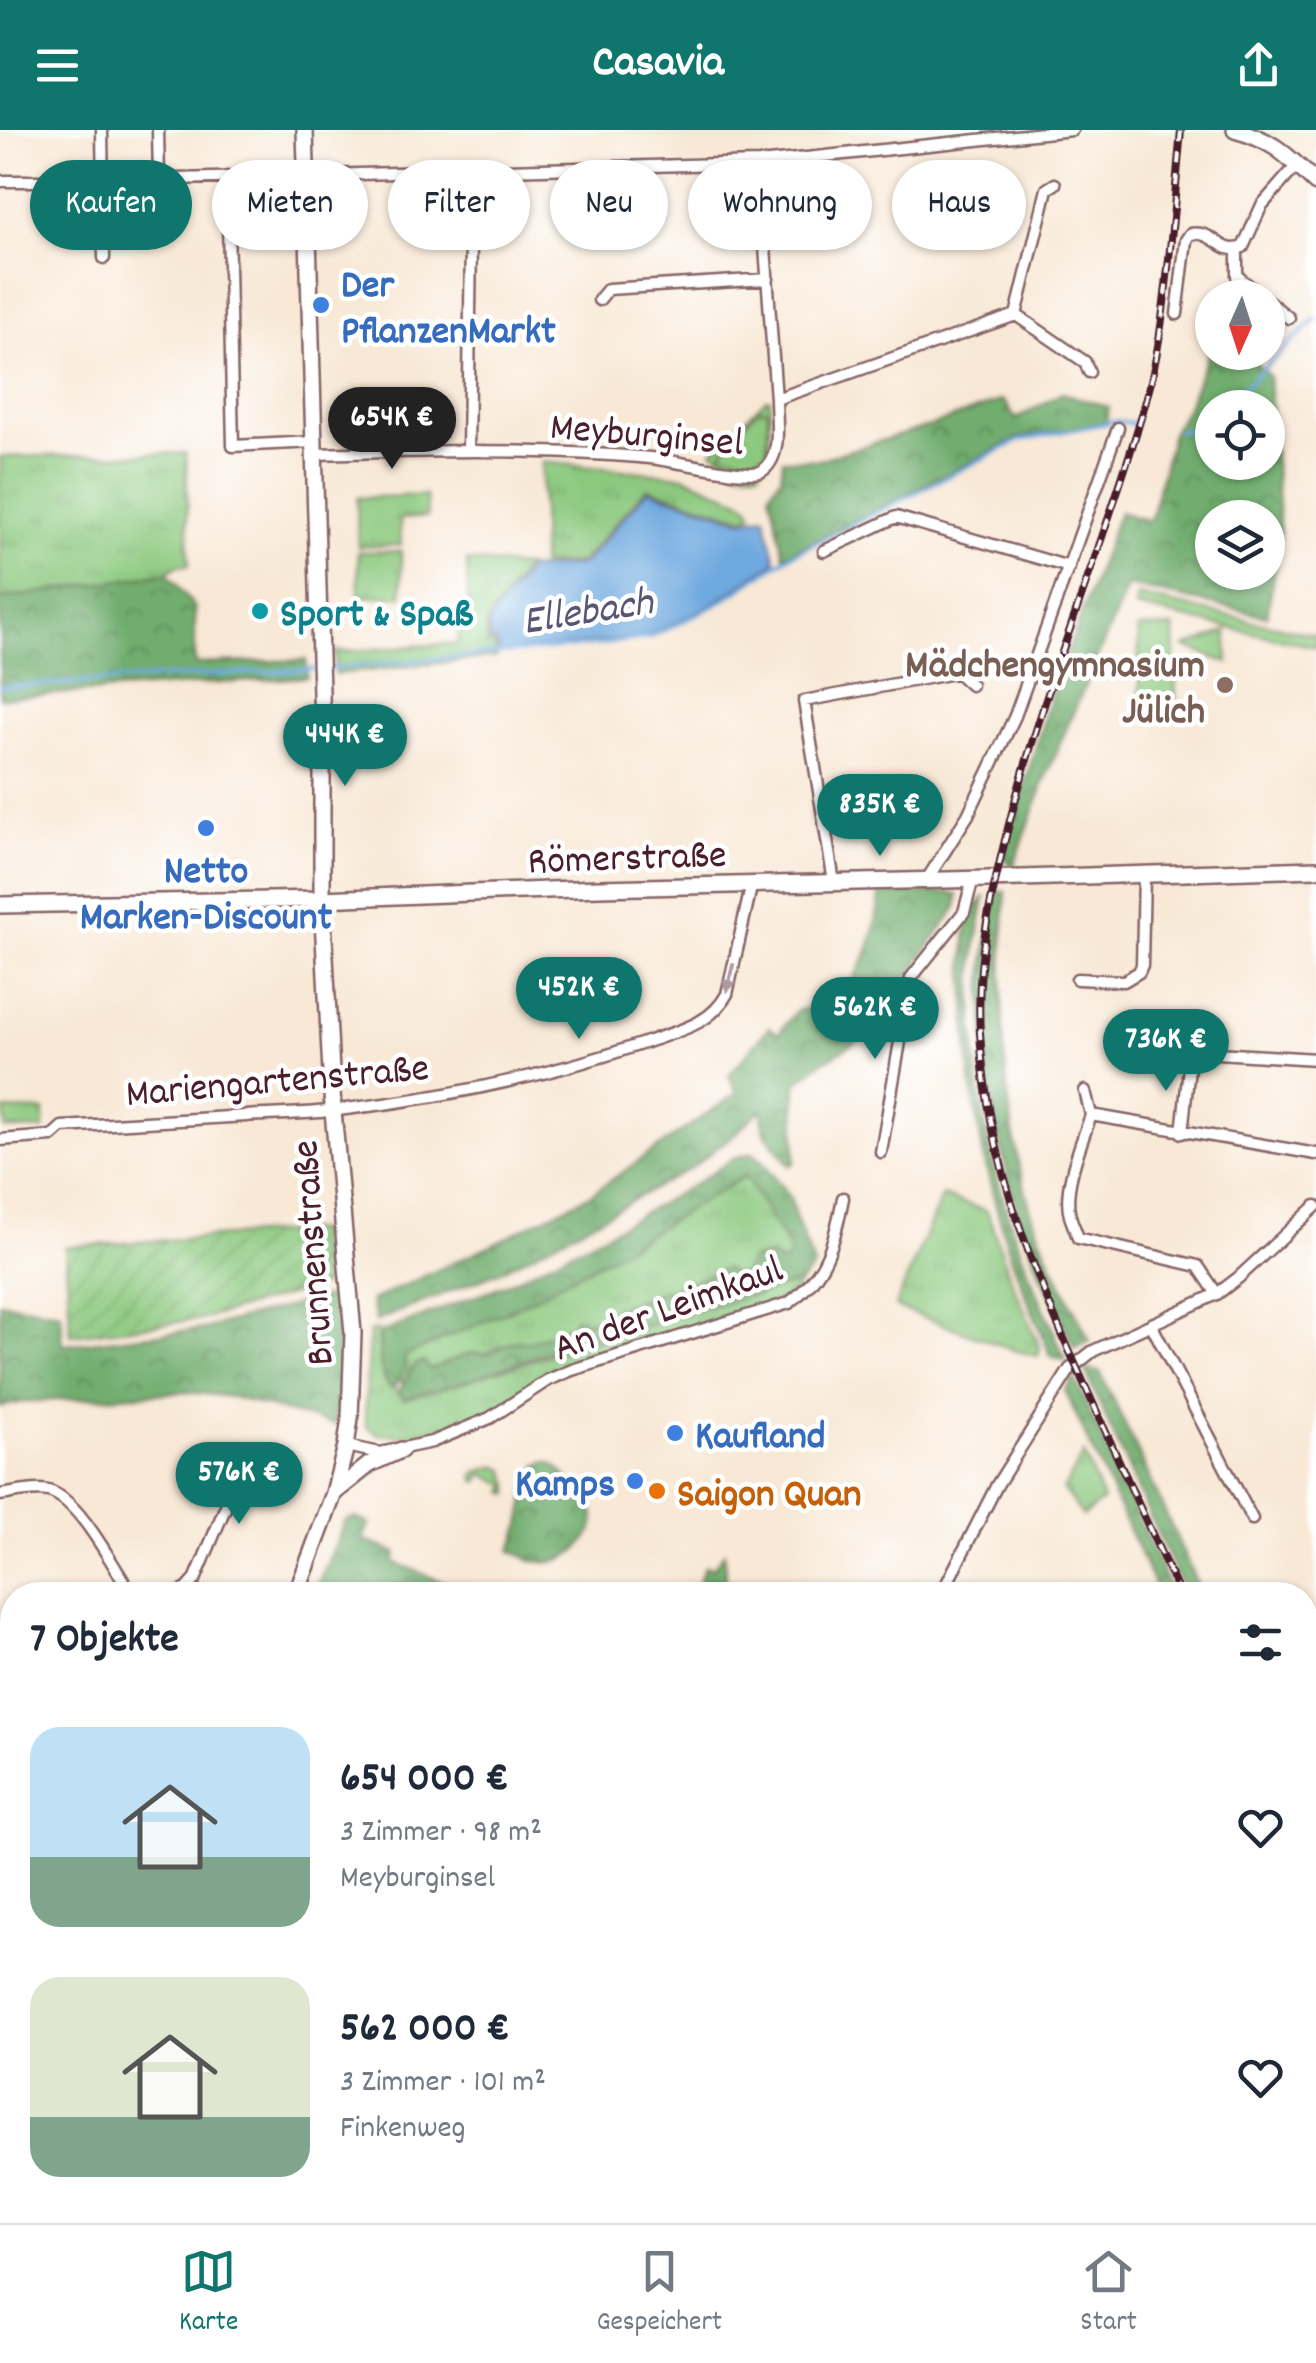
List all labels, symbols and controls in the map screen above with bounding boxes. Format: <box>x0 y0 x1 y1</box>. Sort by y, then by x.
text: Casavia <box>592 33 724 97</box>
icon: menu <box>30 38 85 93</box>
icon: share <box>1231 38 1286 93</box>
chip: Kaufen <box>30 160 192 250</box>
chip: Mieten <box>212 160 368 250</box>
chip: Filter <box>388 160 530 250</box>
chip: Neu <box>550 160 668 250</box>
chip: Wohnung <box>688 160 872 250</box>
chip: Haus <box>892 160 1026 250</box>
place label: Der PflanzenMarkt <box>341 260 556 363</box>
north arrow <box>1195 280 1285 370</box>
map controls <box>1195 280 1285 590</box>
marker: Der PflanzenMarkt <box>310 294 332 316</box>
pin: 654K € <box>311 387 473 472</box>
button: locate <box>1195 390 1285 480</box>
text: 654K € <box>350 396 434 442</box>
street label: Meyburginsel <box>547 402 746 475</box>
button: layers <box>1195 500 1285 590</box>
water label: Ellebach <box>518 575 659 655</box>
place label: Sport & Spaß <box>280 589 473 646</box>
marker: Sport & Spaß <box>249 600 271 622</box>
place label: Mädchengymnasium Jülich <box>905 640 1205 743</box>
marker: Mädchengymnasium Jülich <box>1214 674 1236 696</box>
pin: 444K € <box>264 704 426 789</box>
text: 444K € <box>305 713 385 759</box>
pin: 835K € <box>799 774 961 859</box>
text: 835K € <box>839 783 921 829</box>
marker: Netto Marken-Discount <box>195 817 217 839</box>
street label: Römerstraße <box>527 830 728 893</box>
place label: Netto Marken-Discount <box>80 846 332 949</box>
pin: 452K € <box>498 957 660 1042</box>
one-way arrow <box>722 963 737 994</box>
text: 452K € <box>538 966 620 1012</box>
pin: 562K € <box>794 977 956 1062</box>
text: 562K € <box>833 986 917 1032</box>
pin: 736K € <box>1085 1009 1247 1094</box>
text: 736K € <box>1125 1018 1207 1064</box>
street label: Mariengartenstraße <box>124 1043 432 1126</box>
street label: Brunnenstraße <box>280 1138 353 1367</box>
street label: An der Leimkaul <box>546 1244 792 1380</box>
place label: Kaufland <box>695 1411 825 1468</box>
marker: Kaufland <box>664 1422 686 1444</box>
pin: 576K € <box>158 1442 320 1527</box>
text: 576K € <box>198 1451 280 1497</box>
place label: Kamps <box>515 1459 615 1516</box>
place label: Saigon Quan <box>677 1469 861 1526</box>
marker: Kamps <box>624 1470 646 1492</box>
marker: Saigon Quan <box>646 1480 668 1502</box>
text: 7 Objekte <box>30 1612 179 1672</box>
icon: filters <box>1233 1615 1288 1670</box>
text: 654 000 € <box>340 1751 509 1811</box>
icon: home <box>110 1767 230 1887</box>
icon: heart <box>1233 1800 1288 1855</box>
text: 3 Zimmer · 98 m² <box>340 1811 542 1857</box>
text: Meyburginsel <box>340 1857 495 1903</box>
text: 562 000 € <box>340 2001 510 2061</box>
icon: home <box>110 2017 230 2137</box>
icon: heart <box>1233 2050 1288 2105</box>
text: 3 Zimmer · 101 m² <box>340 2061 546 2107</box>
text: Finkenweg <box>340 2107 466 2153</box>
tab: Karte <box>179 2244 238 2344</box>
tab: Gespeichert <box>596 2244 722 2344</box>
tab: Start <box>1080 2244 1137 2344</box>

